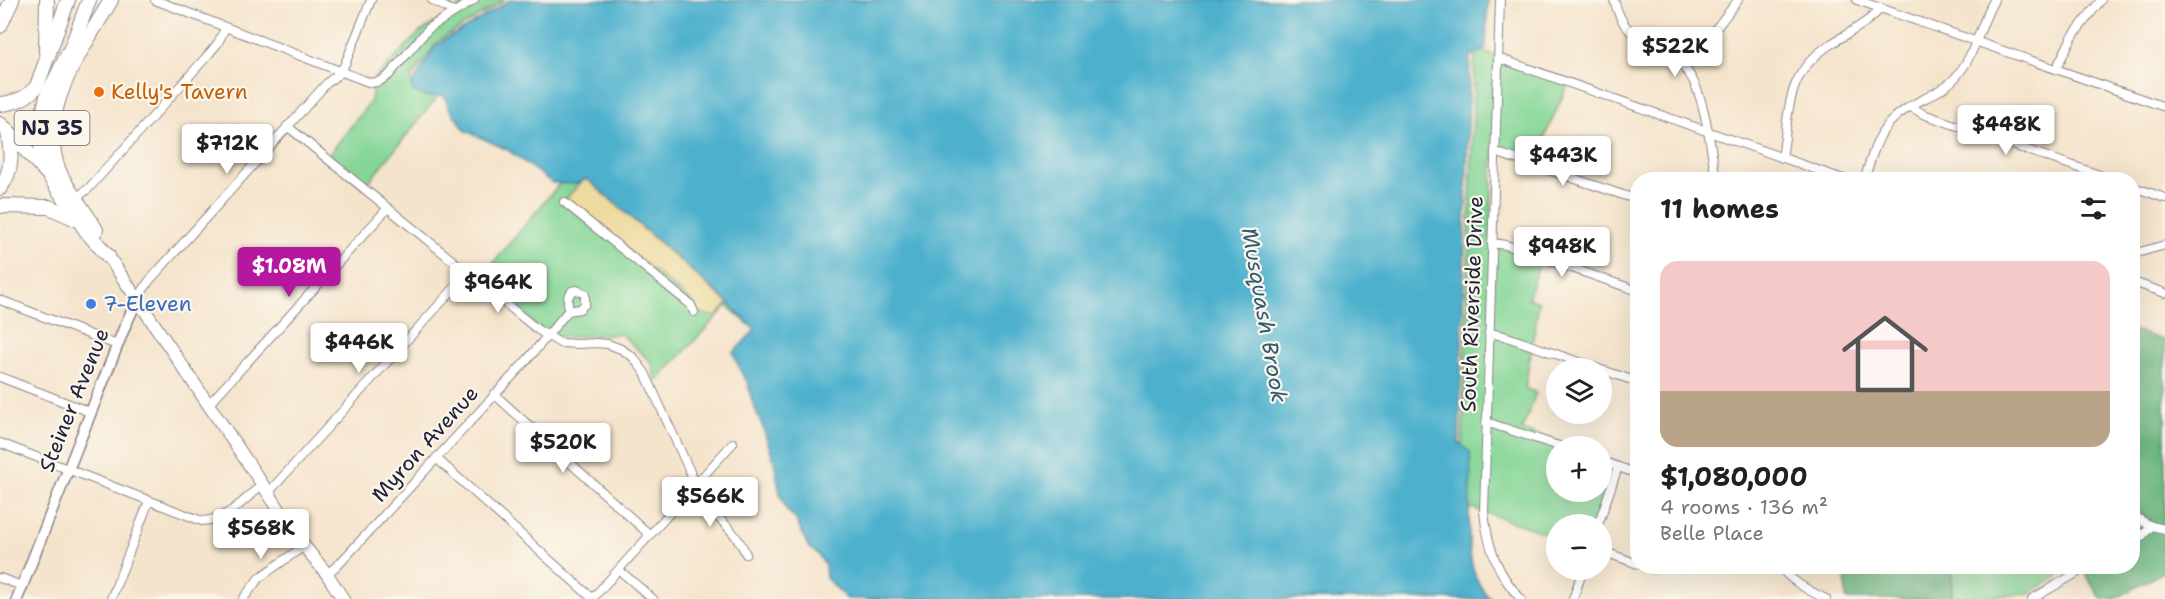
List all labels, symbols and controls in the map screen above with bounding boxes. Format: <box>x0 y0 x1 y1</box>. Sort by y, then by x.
pin: $522K <box>1633 27 1717 78</box>
text: $522K <box>1641 33 1709 59</box>
place label: Kelly's Tavern <box>111 78 248 106</box>
marker: Kelly's Tavern <box>92 85 106 99</box>
pin: $448K <box>1964 105 2048 156</box>
road number: NJ 35 <box>14 111 90 145</box>
text: $448K <box>1971 111 2041 137</box>
pin: $712K <box>185 124 269 175</box>
text: $712K <box>196 130 258 156</box>
pin: $443K <box>1521 136 1605 187</box>
text: $443K <box>1529 142 1597 168</box>
text: 11 homes <box>1660 191 1779 226</box>
icon: filters <box>2077 192 2110 225</box>
street label: South Riverside Drive <box>1454 195 1490 413</box>
water label: Musquash Brook <box>1235 225 1294 405</box>
pin: $948K <box>1520 227 1604 278</box>
text: $948K <box>1528 233 1596 259</box>
pin: $1.08M <box>240 247 338 298</box>
text: $1.08M <box>252 253 326 279</box>
pin: $964K <box>456 263 540 314</box>
text: $964K <box>464 269 532 295</box>
place label: 7-Eleven <box>103 290 192 318</box>
marker: 7-Eleven <box>84 297 98 311</box>
icon: home <box>1831 300 1939 408</box>
pin: $446K <box>317 323 401 374</box>
street label: Steiner Avenue <box>32 324 116 476</box>
text: $446K <box>324 329 394 355</box>
map controls <box>1546 358 1612 580</box>
button: layers <box>1546 358 1612 424</box>
street label: Myron Avenue <box>365 380 485 508</box>
pin: $520K <box>521 423 605 474</box>
text: $520K <box>530 429 596 455</box>
button: + <box>1546 436 1612 502</box>
text: $1,080,000 <box>1660 459 1808 494</box>
pin: $566K <box>668 477 752 528</box>
text: $566K <box>676 483 744 509</box>
text: 4 rooms · 136 m² <box>1660 494 1828 520</box>
pin: $568K <box>219 509 303 560</box>
button: − <box>1546 514 1612 580</box>
text: $568K <box>227 515 295 541</box>
text: Belle Place <box>1660 520 1764 546</box>

